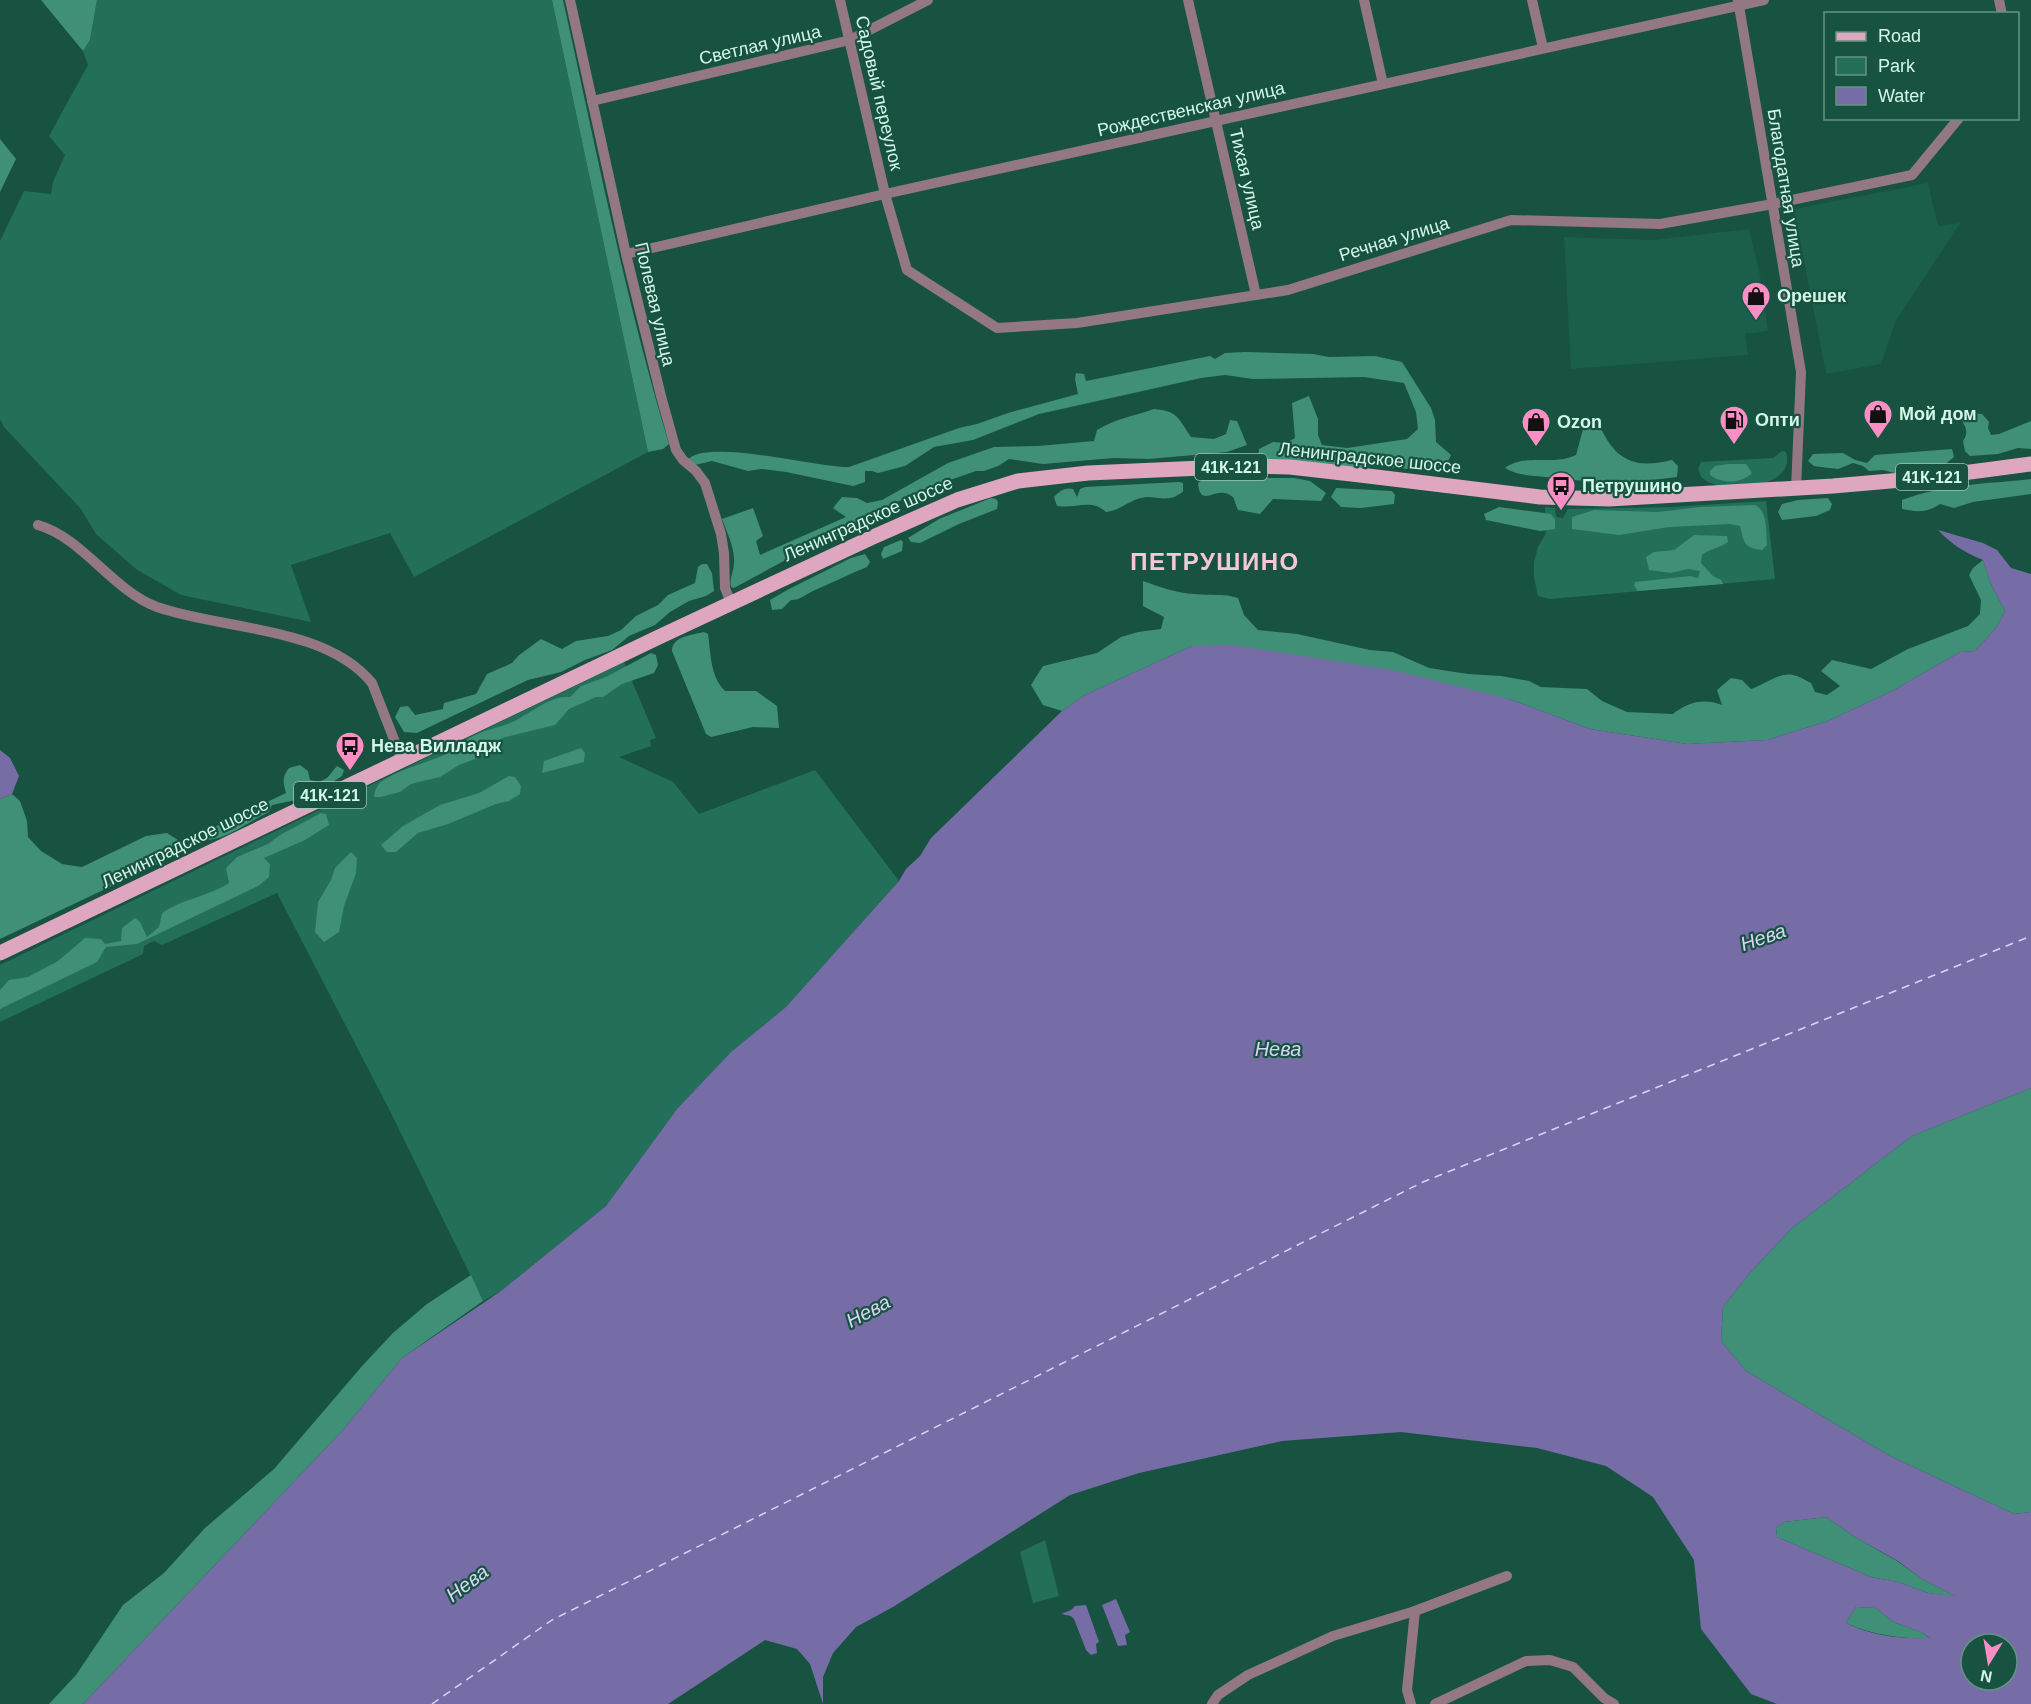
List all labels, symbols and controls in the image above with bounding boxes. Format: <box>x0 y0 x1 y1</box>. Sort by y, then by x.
legend <box>1824 12 2019 120</box>
street label: Садовый переулок <box>851 14 907 172</box>
street label: Светлая улица <box>697 21 824 69</box>
text: Road <box>1878 26 1921 46</box>
text: Park <box>1878 56 1916 76</box>
street label: Рождественская улица <box>1095 77 1288 140</box>
text: Water <box>1878 86 1925 106</box>
street label: Благодатная улица <box>1764 107 1809 270</box>
street label: Тихая улица <box>1226 126 1269 233</box>
street label: Речная улица <box>1336 212 1452 265</box>
street label: Полевая улица <box>631 240 679 369</box>
shop icon: Орешек <box>1740 280 1772 322</box>
place label: Орешек <box>1777 286 1847 306</box>
shop icon: Мой дом <box>1862 398 1894 440</box>
fuel station icon: Опти <box>1718 404 1750 446</box>
place label: Мой дом <box>1899 404 1977 424</box>
shop icon: Ozon <box>1520 406 1552 448</box>
place label: Опти <box>1755 410 1800 430</box>
place label: Ozon <box>1557 412 1602 432</box>
street label: Ленинградское шоссе <box>1278 438 1462 478</box>
road number: 41К-121 <box>1195 454 1267 480</box>
road number: 41К-121 <box>1896 464 1968 490</box>
bus stop icon: Петрушино <box>1545 470 1577 512</box>
street label: Ленинградское шоссе <box>780 473 956 565</box>
place label: Петрушино <box>1582 476 1682 496</box>
district label: ПЕТРУШИНО <box>1130 548 1300 575</box>
bus stop icon: Нева Вилладж <box>334 730 366 772</box>
place label: Нева Вилладж <box>371 736 501 756</box>
road number: 41К-121 <box>294 782 366 808</box>
street label: Ленинградское шоссе <box>98 794 272 892</box>
water label: Нева <box>1737 919 1789 955</box>
water label: Нева <box>1255 1038 1301 1060</box>
water label: Нева <box>842 1290 894 1332</box>
water label: Нева <box>442 1560 492 1606</box>
north arrow <box>1959 1632 2019 1692</box>
text: N <box>1979 1667 1994 1686</box>

